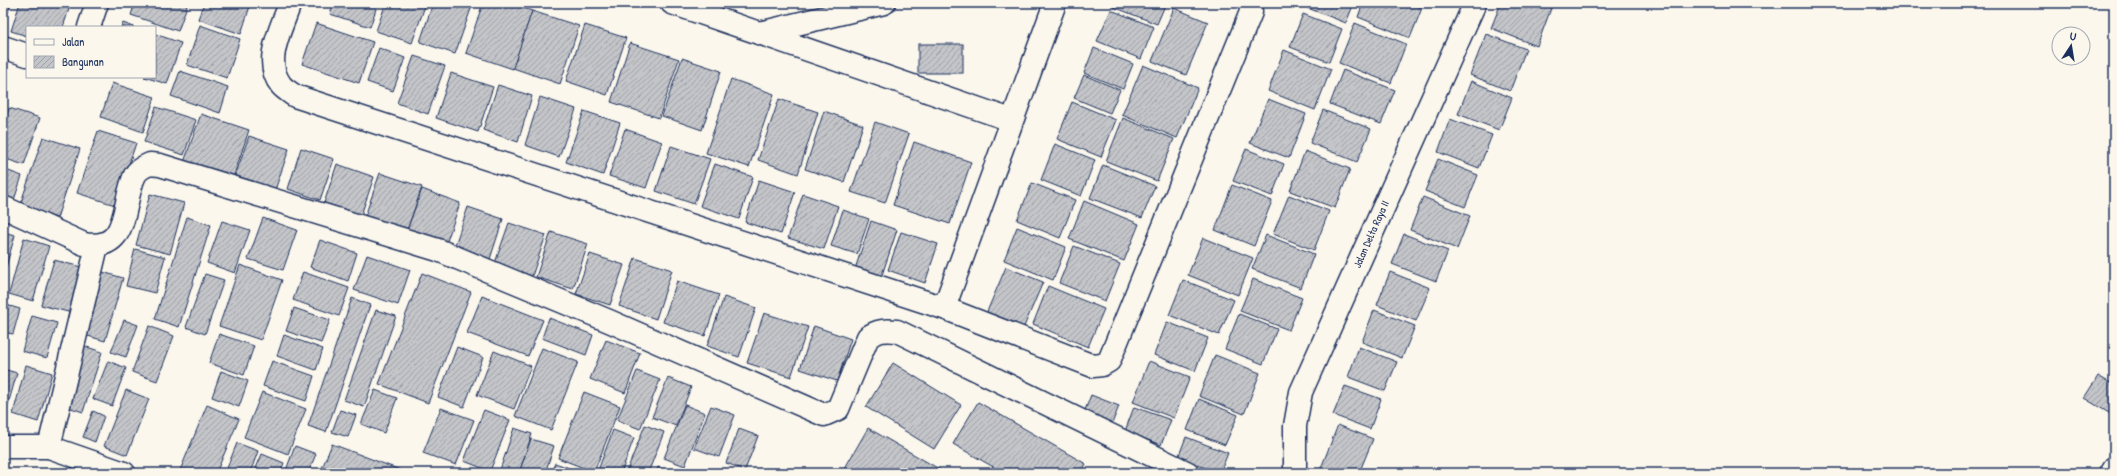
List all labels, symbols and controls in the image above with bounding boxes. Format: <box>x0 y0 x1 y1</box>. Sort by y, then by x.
legend <box>26 26 156 78</box>
north arrow <box>2051 26 2091 66</box>
text: U <box>2069 29 2077 44</box>
text: Jalan <box>62 33 84 50</box>
text: Bangunan <box>62 53 104 70</box>
street label: Jalan Delta Raya II <box>1350 198 1392 270</box>

